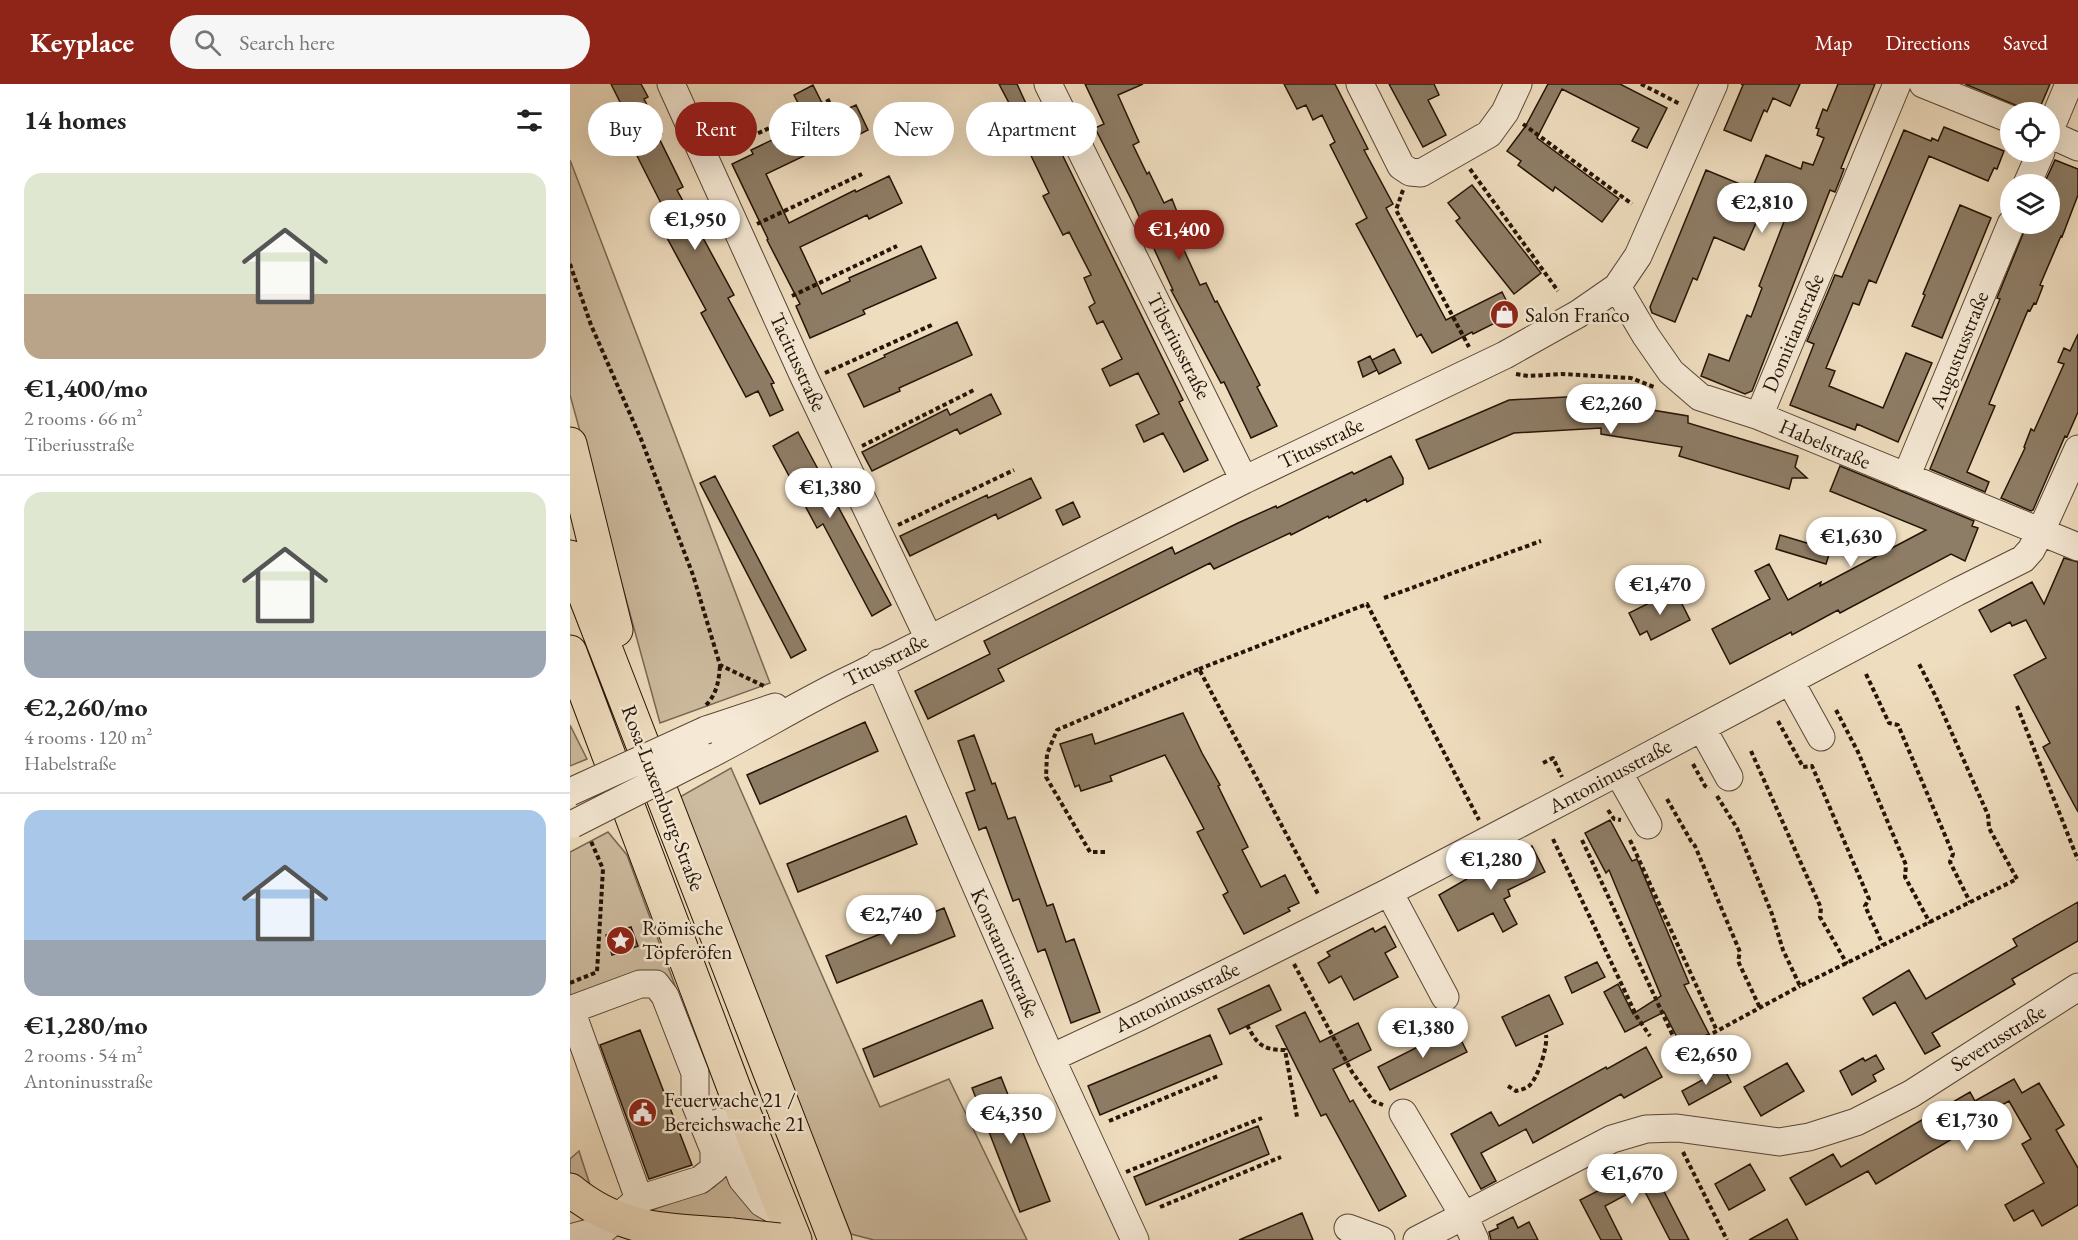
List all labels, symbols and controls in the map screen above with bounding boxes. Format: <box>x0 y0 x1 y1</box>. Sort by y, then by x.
search box <box>170 15 590 69</box>
text: Keyplace <box>30 24 134 60</box>
icon: search <box>191 26 224 59</box>
text: Search here <box>239 28 335 57</box>
text: Map <box>1815 29 1852 56</box>
text: Directions <box>1885 29 1970 56</box>
text: Saved <box>2003 29 2048 56</box>
chip: Buy <box>588 102 663 156</box>
chip: Rent <box>675 102 757 156</box>
chip: Filters <box>769 102 861 156</box>
chip: New <box>873 102 954 156</box>
chip: Apartment <box>966 102 1097 156</box>
map controls <box>2000 102 2060 234</box>
button: locate <box>2000 102 2060 162</box>
text: 14 homes <box>24 103 126 137</box>
icon: filters <box>513 104 546 137</box>
button: layers <box>2000 174 2060 234</box>
pin: €2,810 <box>1713 183 1811 234</box>
text: €2,810 <box>1731 189 1793 215</box>
pin: €1,950 <box>646 200 744 251</box>
text: €1,950 <box>664 206 726 232</box>
pin: €1,400 <box>1130 210 1228 261</box>
icon: home <box>231 212 339 320</box>
text: €1,400 <box>1148 216 1210 242</box>
street label: Domitianstraße <box>1755 269 1830 396</box>
street label: Augustusstraße <box>1922 287 1994 414</box>
street label: Tiberiusstraße <box>1141 288 1218 403</box>
shop icon: Salon Franco <box>1488 299 1520 331</box>
place label: Salon Franco <box>1525 301 1630 328</box>
street label: Tacitusstraße <box>764 308 833 416</box>
text: €1,400/mo <box>24 371 148 405</box>
pin: €2,260 <box>1562 384 1660 435</box>
text: €2,260 <box>1580 390 1642 416</box>
text: 2 rooms · 66 m² <box>24 405 143 431</box>
street label: Titusstraße <box>1274 410 1368 475</box>
street label: Habelstraße <box>1775 412 1875 475</box>
text: Tiberiusstraße <box>24 431 134 457</box>
pin: €1,380 <box>781 468 879 519</box>
text: €1,380 <box>799 474 861 500</box>
pin: €1,630 <box>1802 517 1900 568</box>
text: €1,630 <box>1820 523 1882 549</box>
icon: home <box>231 531 339 639</box>
pin: €1,470 <box>1611 565 1709 616</box>
text: €1,470 <box>1629 571 1691 597</box>
street label: Titusstraße <box>839 627 933 692</box>
text: €2,260/mo <box>24 690 148 724</box>
street label: Rosa-Luxemburg-Straße <box>616 701 711 895</box>
text: 4 rooms · 120 m² <box>24 724 152 750</box>
street label: Antoninusstraße <box>1543 732 1676 820</box>
text: Habelstraße <box>24 750 116 776</box>
pin: €1,280 <box>1442 840 1540 891</box>
text: €1,280 <box>1460 846 1522 872</box>
icon: home <box>231 849 339 957</box>
street label: Konstantinstraße <box>965 884 1046 1022</box>
pin: €2,740 <box>842 895 940 946</box>
text: €2,740 <box>860 901 922 927</box>
place label: Römische Töpferöfen <box>642 914 732 965</box>
place icon: Römische Töpferöfen <box>605 924 637 956</box>
street label: Antoninusstraße <box>1109 955 1244 1039</box>
street label: Severusstraße <box>1945 998 2050 1077</box>
text: €1,280/mo <box>24 1008 148 1042</box>
pin: €1,380 <box>1374 1008 1472 1059</box>
text: €1,380 <box>1392 1014 1454 1040</box>
pin: €2,650 <box>1657 1035 1755 1086</box>
text: €2,650 <box>1675 1041 1737 1067</box>
text: 2 rooms · 54 m² <box>24 1042 143 1068</box>
text: Antoninusstraße <box>24 1068 153 1094</box>
place label: Feuerwache 21 / Bereichswache 21 <box>664 1086 805 1137</box>
pin: €4,350 <box>962 1094 1060 1145</box>
public building icon: Feuerwache 21 / Bereichswache 21 <box>627 1096 659 1128</box>
text: €4,350 <box>980 1100 1042 1126</box>
pin: €1,730 <box>1918 1101 2016 1152</box>
text: €1,730 <box>1936 1107 1998 1133</box>
pin: €1,670 <box>1583 1154 1681 1205</box>
text: €1,670 <box>1601 1160 1663 1186</box>

